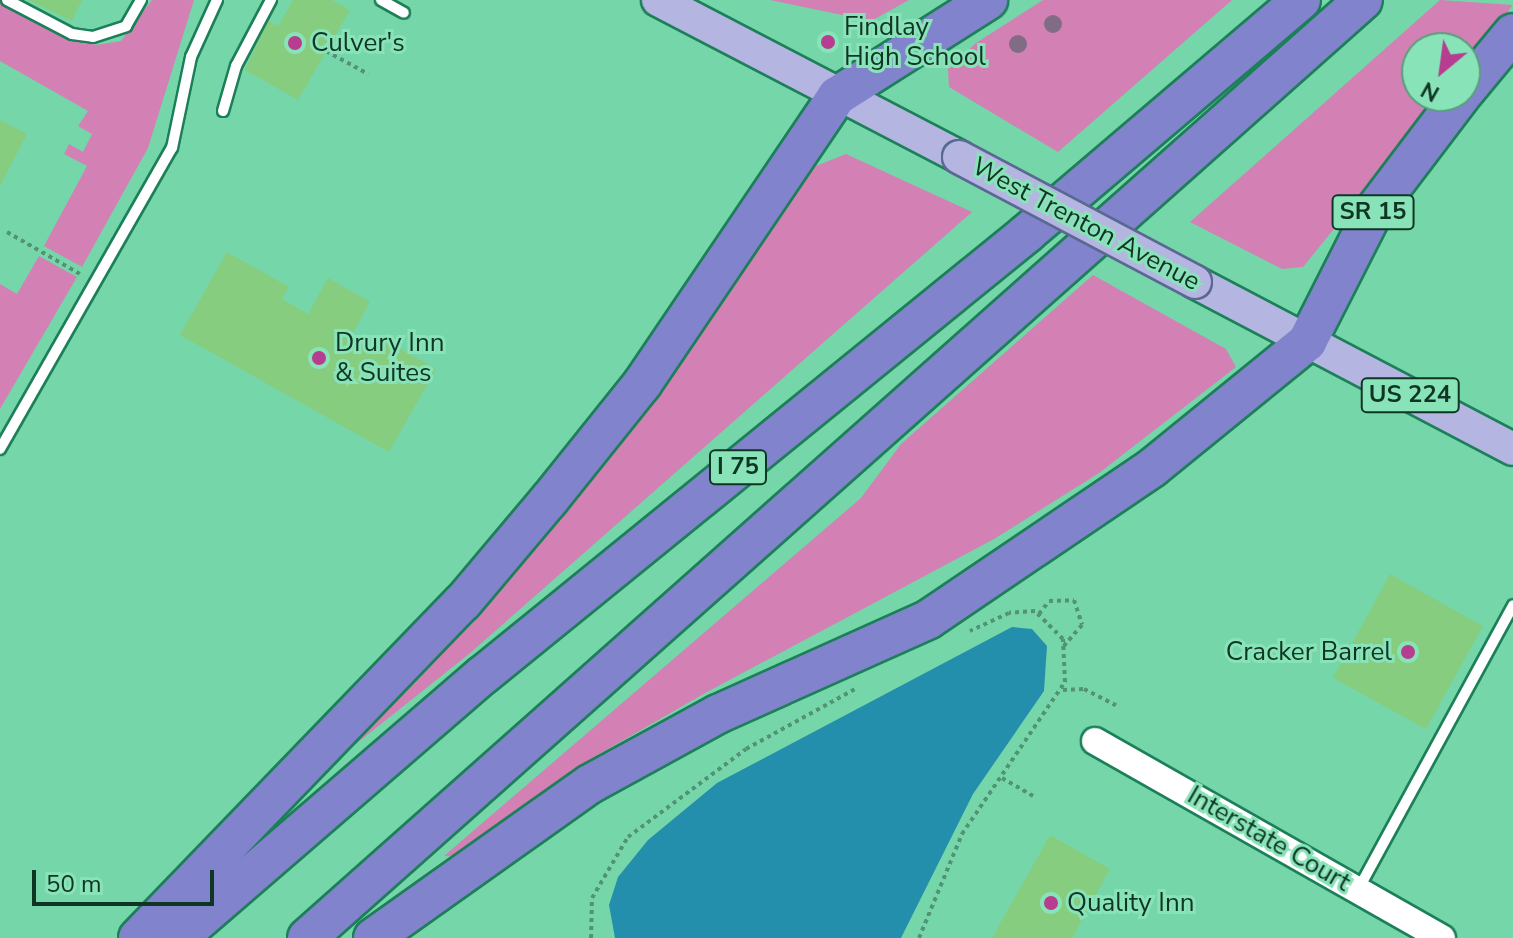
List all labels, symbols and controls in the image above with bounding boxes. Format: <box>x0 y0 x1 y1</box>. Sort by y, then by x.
place label: Findlay High School <box>844 11 986 72</box>
place label: Culver's <box>311 27 405 59</box>
north arrow <box>1401 32 1481 112</box>
marker: Findlay High School <box>819 33 837 51</box>
marker: Culver's <box>286 34 304 52</box>
text: N <box>1416 74 1445 108</box>
street label: West Trenton Avenue <box>967 151 1205 297</box>
road number: SR 15 <box>1331 192 1415 232</box>
place label: Drury Inn & Suites <box>335 327 445 388</box>
marker: Drury Inn & Suites <box>310 349 328 367</box>
road number: US 224 <box>1360 375 1460 415</box>
road number: I 75 <box>708 447 768 487</box>
place label: Cracker Barrel <box>1226 636 1392 668</box>
marker: Cracker Barrel <box>1399 643 1417 661</box>
street label: Interstate Court <box>1182 780 1356 898</box>
scale bar <box>36 854 218 904</box>
text: 50 m <box>46 868 102 900</box>
place label: Quality Inn <box>1067 887 1195 919</box>
marker: Quality Inn <box>1042 894 1060 912</box>

